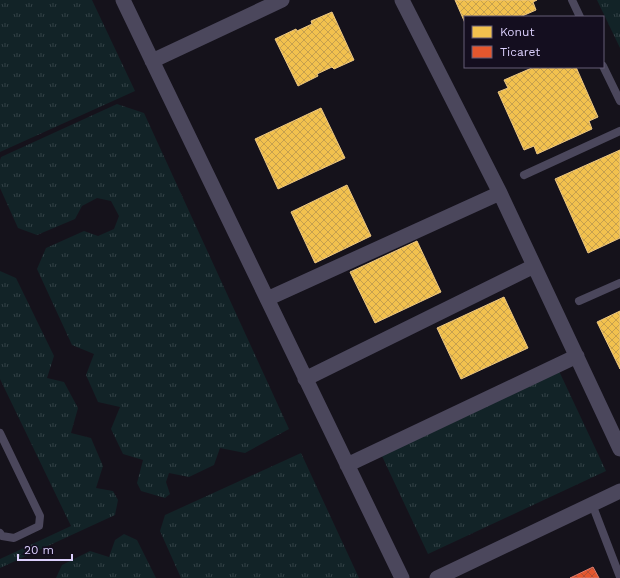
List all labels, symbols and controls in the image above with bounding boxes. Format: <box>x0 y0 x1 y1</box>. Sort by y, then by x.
legend <box>464 16 604 68</box>
text: Konut <box>500 25 534 39</box>
text: Ticaret <box>500 45 540 59</box>
scale bar <box>18 536 72 562</box>
text: 20 m <box>24 543 54 557</box>

